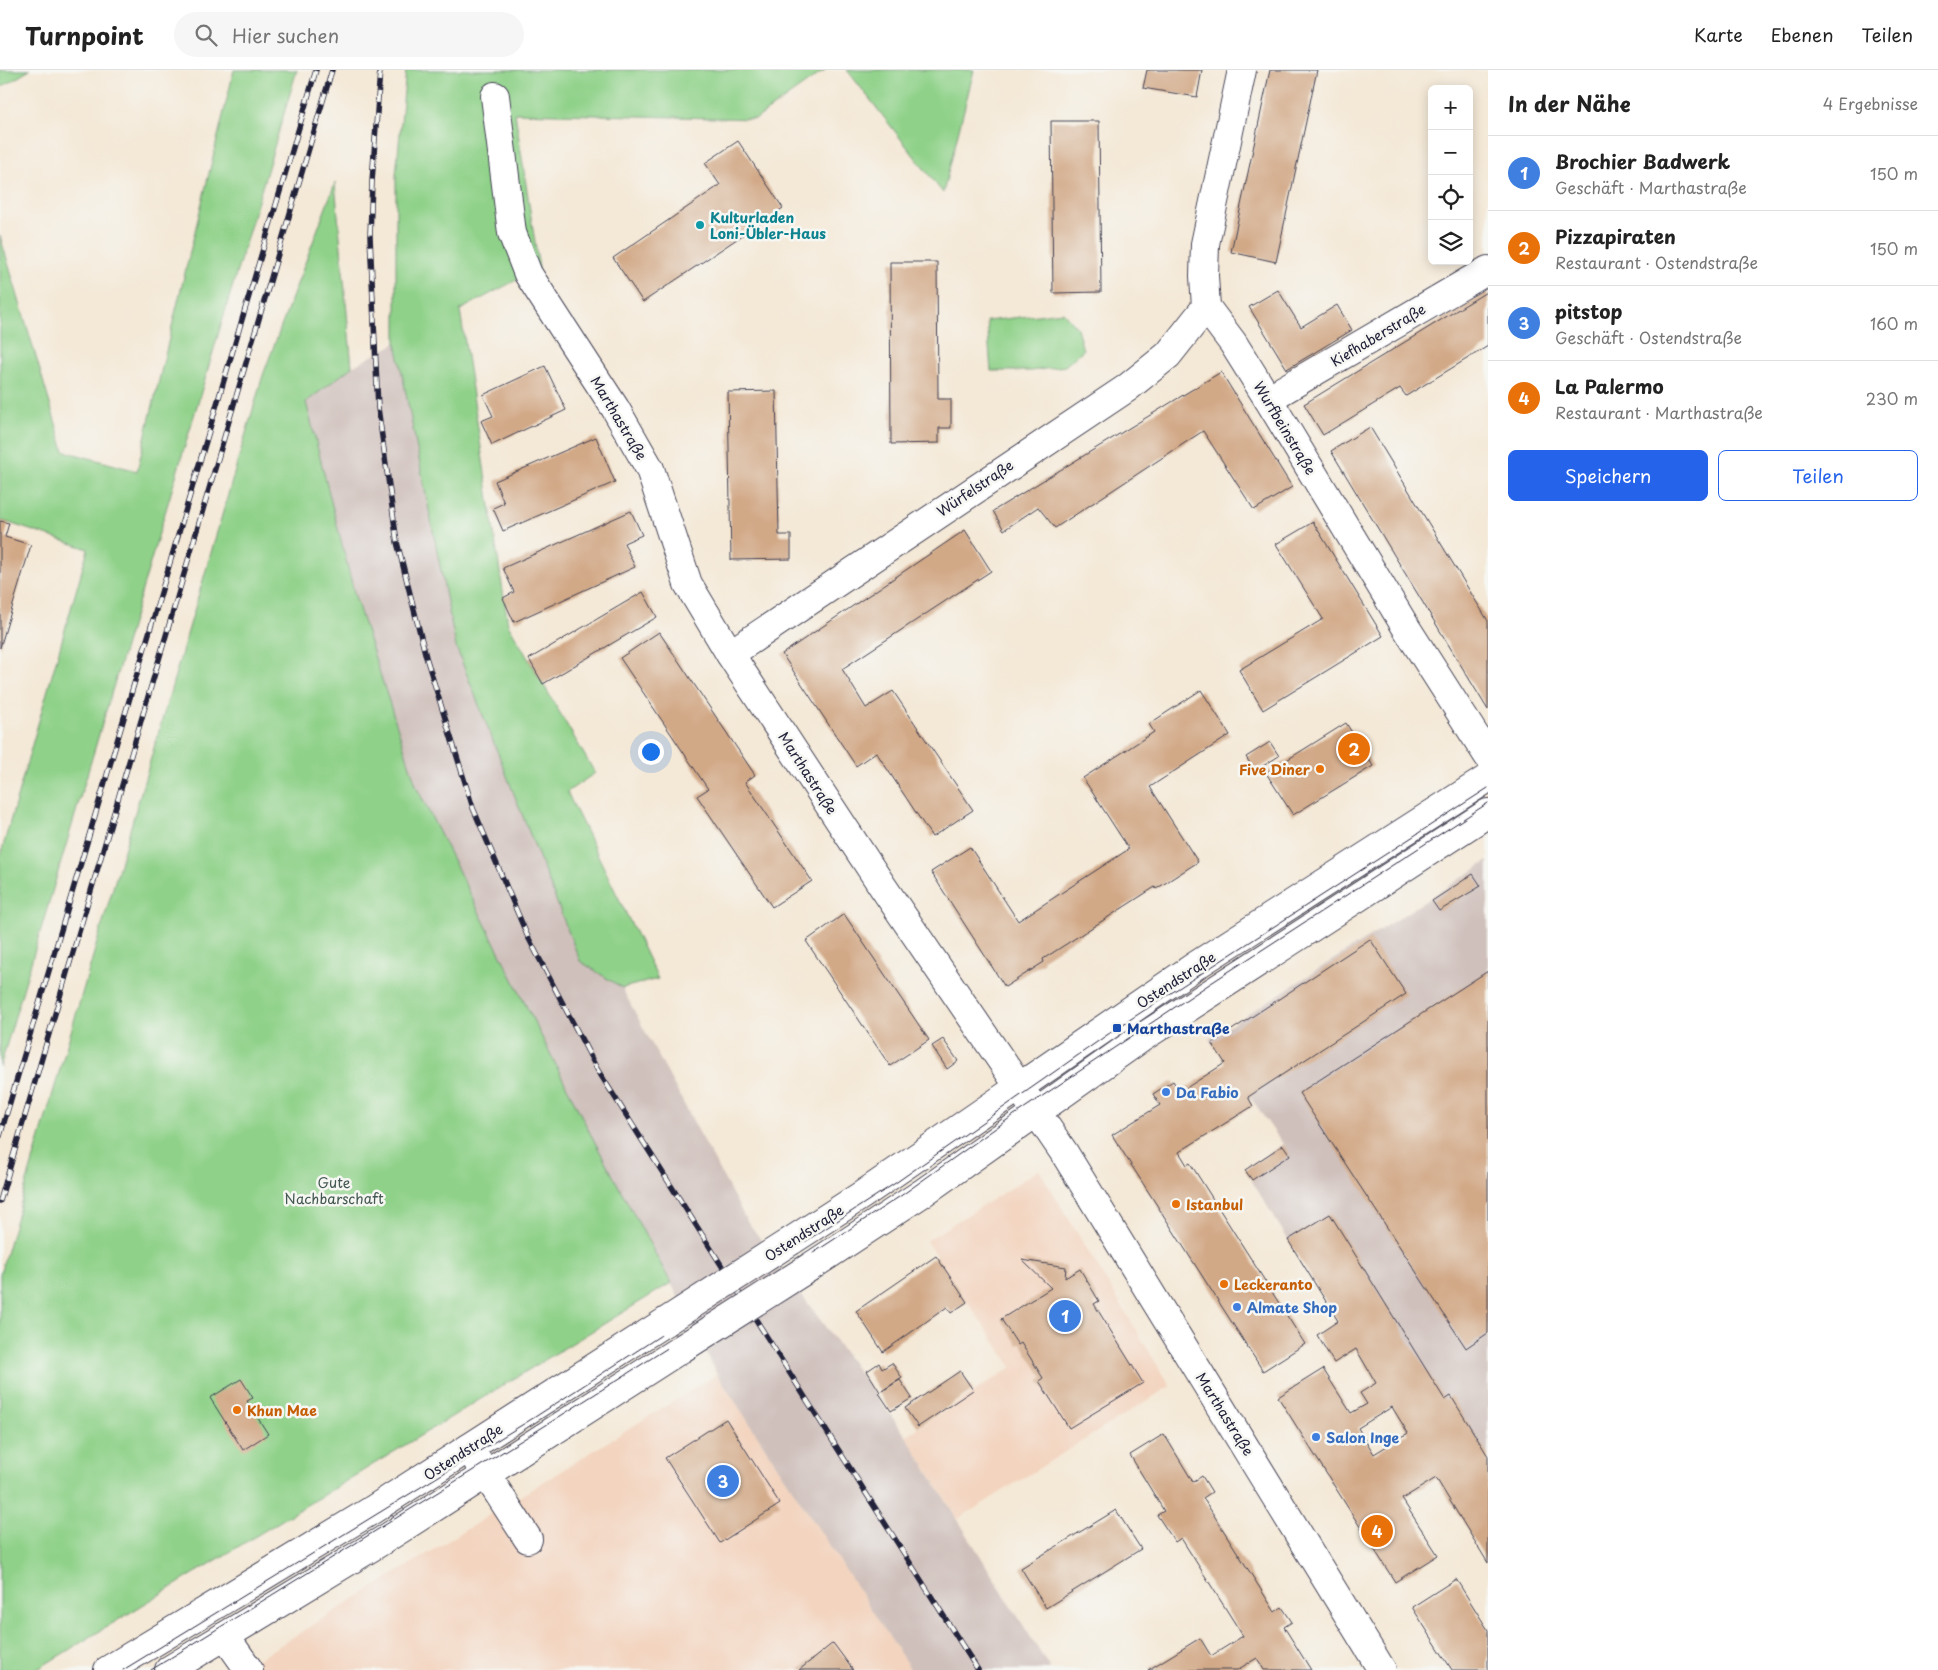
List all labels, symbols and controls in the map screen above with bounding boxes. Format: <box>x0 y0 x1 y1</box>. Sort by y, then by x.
search box <box>174 12 524 57</box>
text: Turnpoint <box>25 17 144 53</box>
icon: search <box>192 21 220 49</box>
text: Hier suchen <box>232 21 339 49</box>
text: Karte <box>1694 21 1743 48</box>
text: Ebenen <box>1771 21 1834 48</box>
text: Teilen <box>1862 21 1913 48</box>
map controls <box>1428 85 1473 265</box>
button: + <box>1428 85 1473 130</box>
text: In der Nähe <box>1508 87 1630 119</box>
text: 4 Ergebnisse <box>1823 91 1918 115</box>
button: − <box>1428 130 1473 175</box>
text: Brochier Badwerk <box>1555 147 1730 175</box>
text: 1 <box>1520 161 1528 185</box>
text: 150 m <box>1870 161 1918 185</box>
button: locate <box>1428 175 1473 220</box>
text: Geschäft · Marthastraße <box>1555 175 1747 199</box>
place label: Kulturladen Loni-Übler-Haus <box>710 207 826 244</box>
marker: Kulturladen Loni-Übler-Haus <box>694 219 706 231</box>
button: layers <box>1428 220 1473 265</box>
text: Pizzapiraten <box>1555 222 1676 250</box>
text: 2 <box>1518 236 1530 260</box>
text: 150 m <box>1870 236 1918 260</box>
text: Restaurant · Ostendstraße <box>1555 250 1758 274</box>
text: pitstop <box>1555 297 1622 325</box>
street label: Kiefhaberstraße <box>1327 298 1429 372</box>
text: 3 <box>1519 311 1529 335</box>
text: 160 m <box>1870 311 1918 335</box>
text: Geschäft · Ostendstraße <box>1555 325 1742 349</box>
street label: Marthastraße <box>586 372 652 464</box>
text: La Palermo <box>1555 372 1664 400</box>
street label: Wurfbeinstraße <box>1249 377 1321 479</box>
text: 4 <box>1519 386 1529 410</box>
text: 230 m <box>1866 386 1918 410</box>
text: Restaurant · Marthastraße <box>1555 400 1763 424</box>
button: Speichern <box>1508 450 1708 501</box>
button: Teilen <box>1718 450 1918 501</box>
street label: Würfelstraße <box>933 455 1017 521</box>
street label: Marthastraße <box>773 728 843 818</box>
pin: 2 <box>1338 730 1370 768</box>
your location <box>638 739 664 765</box>
place label: Five Diner <box>1239 759 1311 780</box>
marker: Five Diner <box>1314 763 1326 775</box>
street label: Ostendstraße <box>1132 946 1220 1014</box>
place label: Marthastraße <box>1127 1018 1230 1039</box>
marker: Marthastraße <box>1111 1022 1123 1034</box>
place label: Da Fabio <box>1176 1082 1239 1103</box>
marker: Da Fabio <box>1160 1086 1172 1098</box>
park label: Gute Nachbarschaft <box>284 1172 384 1209</box>
place label: Istanbul <box>1186 1194 1243 1215</box>
marker: Istanbul <box>1170 1198 1182 1210</box>
street label: Ostendstraße <box>760 1199 848 1267</box>
place label: Leckeranto <box>1234 1274 1312 1295</box>
marker: Leckeranto <box>1218 1278 1230 1290</box>
pin: 1 <box>1049 1297 1081 1335</box>
place label: Almate Shop <box>1247 1297 1337 1318</box>
marker: Almate Shop <box>1231 1301 1243 1313</box>
street label: Marthastraße <box>1191 1368 1259 1460</box>
place label: Khun Mae <box>247 1400 317 1421</box>
marker: Khun Mae <box>231 1404 243 1416</box>
street label: Ostendstraße <box>419 1418 507 1486</box>
place label: Salon Inge <box>1326 1427 1400 1448</box>
marker: Salon Inge <box>1310 1431 1322 1443</box>
pin: 3 <box>707 1462 739 1500</box>
pin: 4 <box>1361 1512 1393 1550</box>

